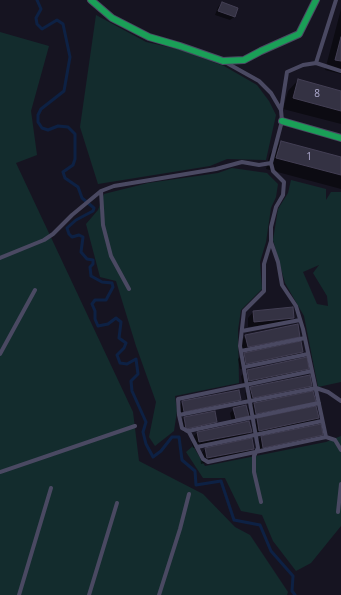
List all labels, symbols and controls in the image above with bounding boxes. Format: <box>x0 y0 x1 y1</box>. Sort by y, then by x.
house number: 8 <box>314 88 320 100</box>
house number: 1 <box>306 151 312 163</box>

